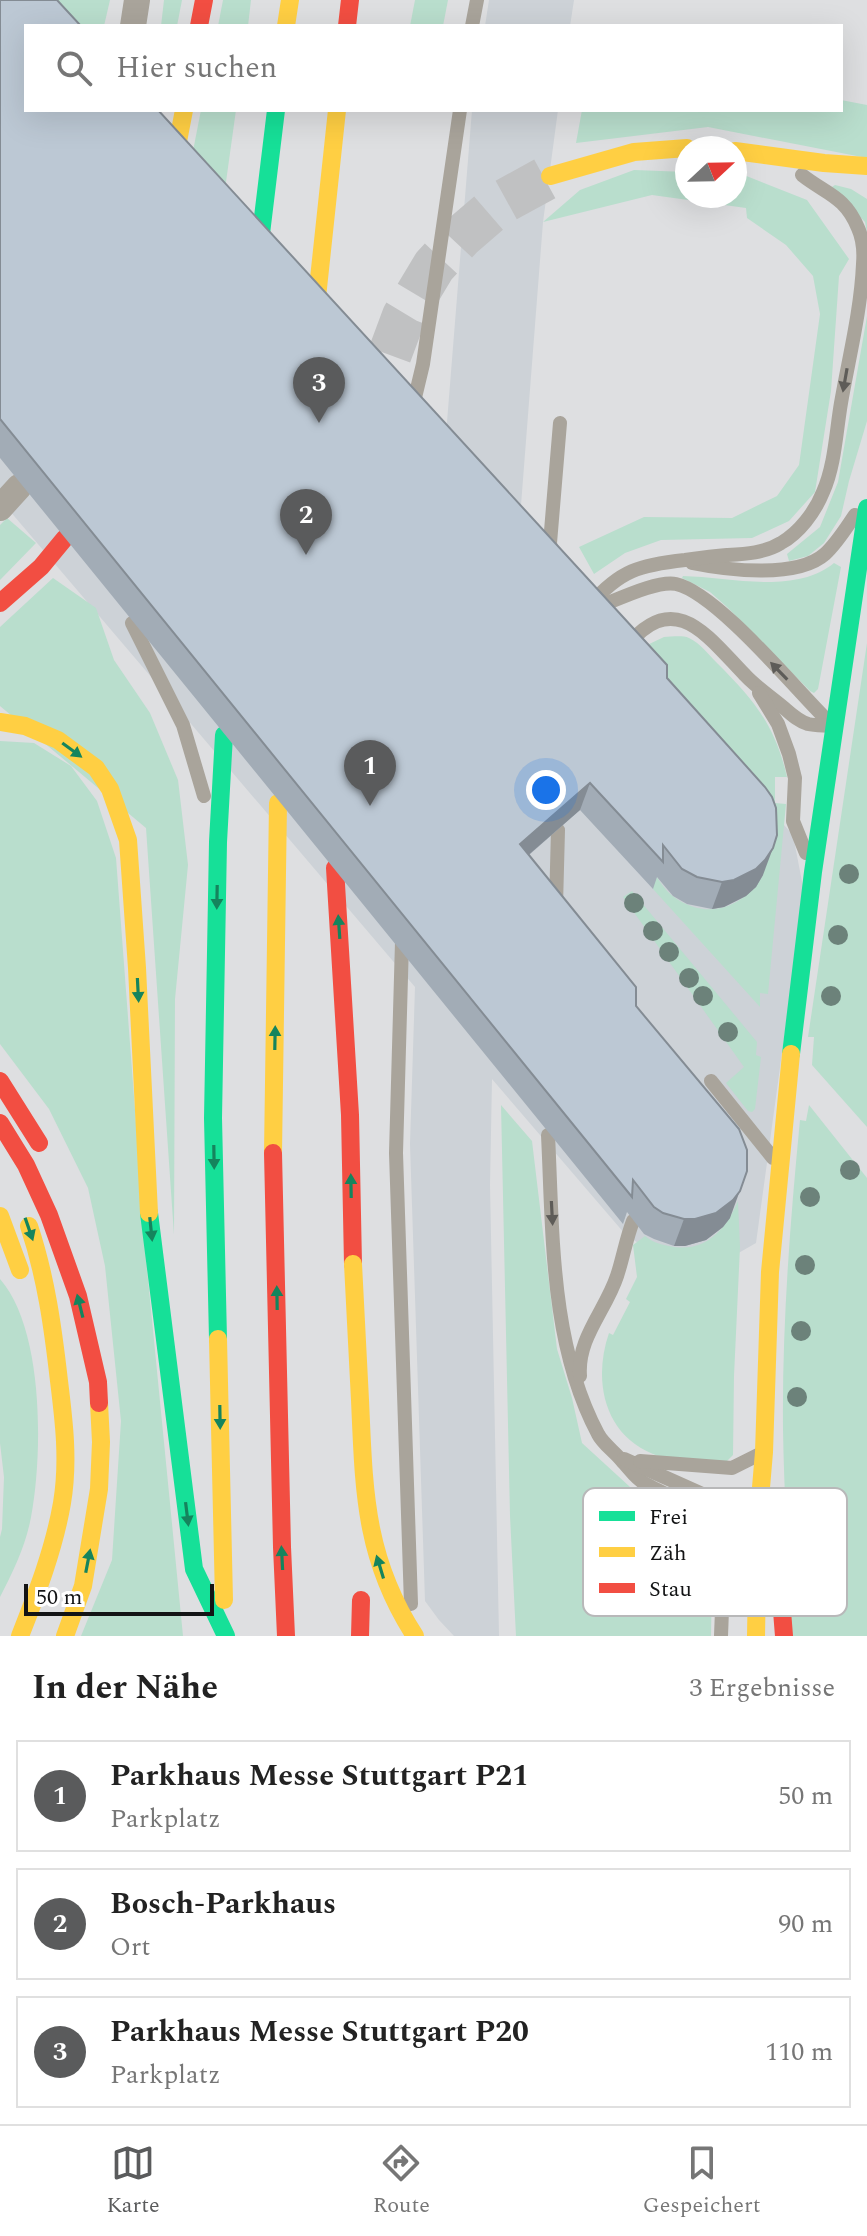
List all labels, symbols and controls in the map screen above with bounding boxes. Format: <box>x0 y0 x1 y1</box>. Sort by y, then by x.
search box <box>24 24 843 112</box>
text: Hier suchen <box>116 45 277 91</box>
icon: search <box>52 46 96 90</box>
north arrow <box>675 136 747 208</box>
pin: 3 <box>293 357 345 423</box>
one-way arrow <box>838 368 851 393</box>
pin: 2 <box>280 489 332 555</box>
one-way arrow <box>770 661 788 680</box>
pin: 1 <box>344 740 396 806</box>
one-way arrow <box>61 742 82 757</box>
your location <box>526 770 566 810</box>
one-way arrow <box>211 885 224 910</box>
one-way arrow <box>332 914 345 939</box>
one-way arrow <box>131 978 144 1003</box>
one-way arrow <box>269 1025 281 1050</box>
one-way arrow <box>208 1145 221 1170</box>
one-way arrow <box>345 1173 358 1198</box>
one-way arrow <box>546 1201 559 1226</box>
one-way arrow <box>24 1217 36 1241</box>
one-way arrow <box>144 1217 157 1242</box>
one-way arrow <box>271 1285 283 1310</box>
one-way arrow <box>73 1293 85 1318</box>
one-way arrow <box>213 1405 226 1430</box>
legend <box>583 1488 847 1616</box>
text: Frei <box>649 1501 688 1534</box>
one-way arrow <box>181 1502 194 1527</box>
text: Zäh <box>649 1537 687 1570</box>
one-way arrow <box>276 1545 289 1570</box>
one-way arrow <box>82 1549 94 1574</box>
one-way arrow <box>373 1555 386 1579</box>
text: Stau <box>649 1573 692 1606</box>
scale bar <box>24 1580 214 1616</box>
text: 50 m <box>36 1581 82 1614</box>
text: In der Nähe <box>32 1662 218 1714</box>
text: 3 Ergebnisse <box>689 1668 835 1708</box>
text: Parkhaus Messe Stuttgart P21 <box>110 1753 529 1799</box>
text: 1 <box>53 1776 67 1816</box>
text: 50 m <box>778 1776 833 1816</box>
text: Parkplatz <box>110 1799 220 1839</box>
text: Bosch-Parkhaus <box>110 1881 336 1927</box>
text: 2 <box>53 1904 67 1944</box>
text: 90 m <box>778 1904 833 1944</box>
text: Ort <box>110 1927 151 1967</box>
text: Parkhaus Messe Stuttgart P20 <box>110 2009 529 2055</box>
text: 3 <box>53 2032 67 2072</box>
text: 110 m <box>765 2032 833 2072</box>
text: Parkplatz <box>110 2055 220 2095</box>
tab: Karte <box>106 2141 160 2222</box>
tab: Route <box>373 2141 430 2222</box>
tab: Gespeichert <box>643 2141 761 2222</box>

